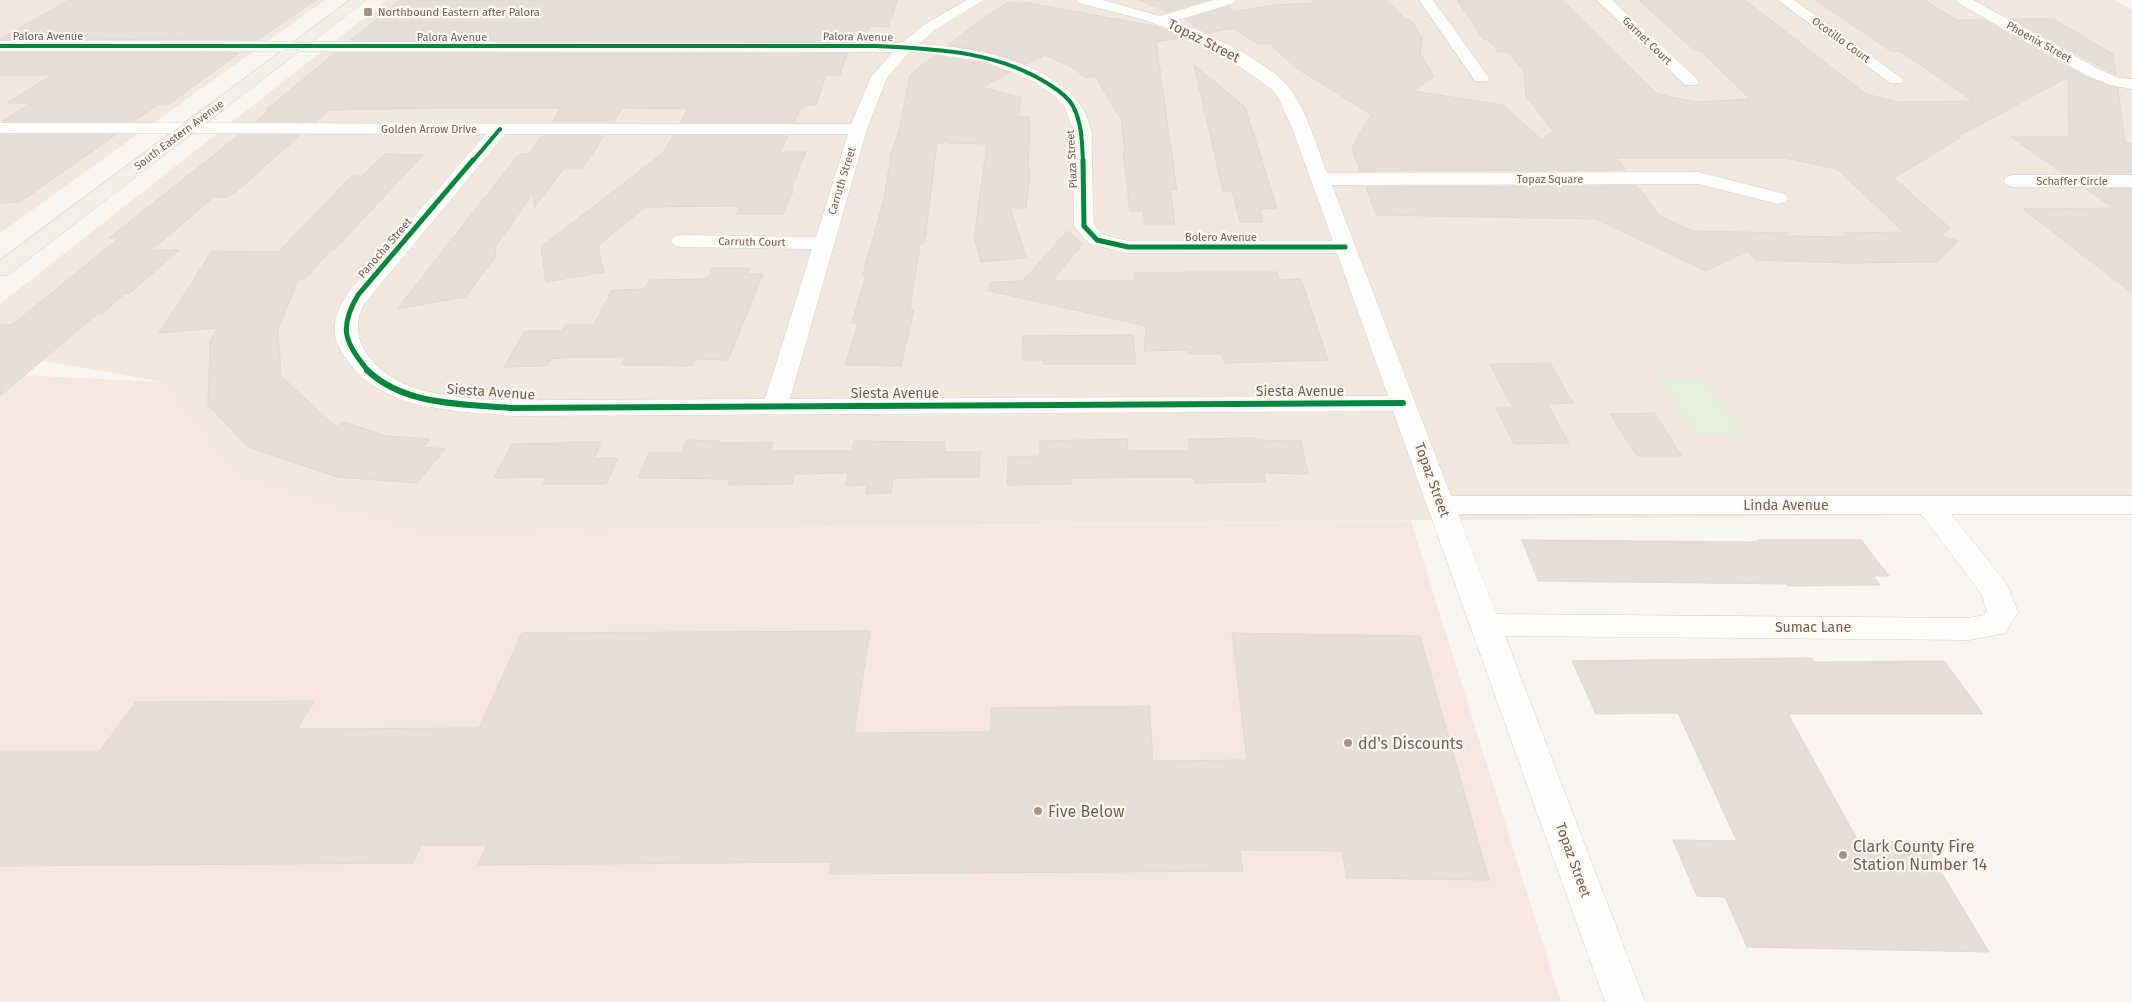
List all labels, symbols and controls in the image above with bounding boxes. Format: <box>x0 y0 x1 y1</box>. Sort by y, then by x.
marker: Northbound Eastern after Palora <box>362 6 374 18</box>
place label: Northbound Eastern after Palora <box>378 6 540 19</box>
street label: Garnet Court <box>1620 14 1674 68</box>
street label: Ocotillo Court <box>1809 14 1873 66</box>
street label: Topaz Street <box>1165 16 1244 67</box>
street label: Phoenix Street <box>2004 19 2074 65</box>
street label: Palora Avenue <box>13 30 83 43</box>
street label: Palora Avenue <box>823 30 893 44</box>
street label: Palora Avenue <box>417 31 487 44</box>
street label: South Eastern Avenue <box>132 97 226 173</box>
street label: Golden Arrow Drive <box>381 123 477 136</box>
street label: Plaza Street <box>1064 129 1080 189</box>
street label: Carruth Street <box>826 146 858 216</box>
street label: Topaz Square <box>1517 173 1583 186</box>
street label: Schaffer Circle <box>2036 175 2108 188</box>
street label: Panocha Street <box>355 215 415 281</box>
street label: Bolero Avenue <box>1185 231 1257 244</box>
street label: Carruth Court <box>718 235 786 249</box>
street label: Siesta Avenue <box>446 380 536 404</box>
street label: Siesta Avenue <box>1256 383 1344 400</box>
street label: Siesta Avenue <box>851 385 939 402</box>
street label: Topaz Street <box>1411 440 1454 521</box>
street label: Linda Avenue <box>1743 497 1829 514</box>
street label: Sumac Lane <box>1775 619 1851 636</box>
place label: dd's Discounts <box>1358 734 1463 753</box>
marker: dd's Discounts <box>1342 737 1354 749</box>
place label: Five Below <box>1048 802 1125 821</box>
marker: Five Below <box>1032 805 1044 817</box>
street label: Topaz Street <box>1552 820 1595 901</box>
place label: Clark County Fire Station Number 14 <box>1853 837 1988 874</box>
marker: Clark County Fire Station Number 14 <box>1837 849 1849 861</box>

